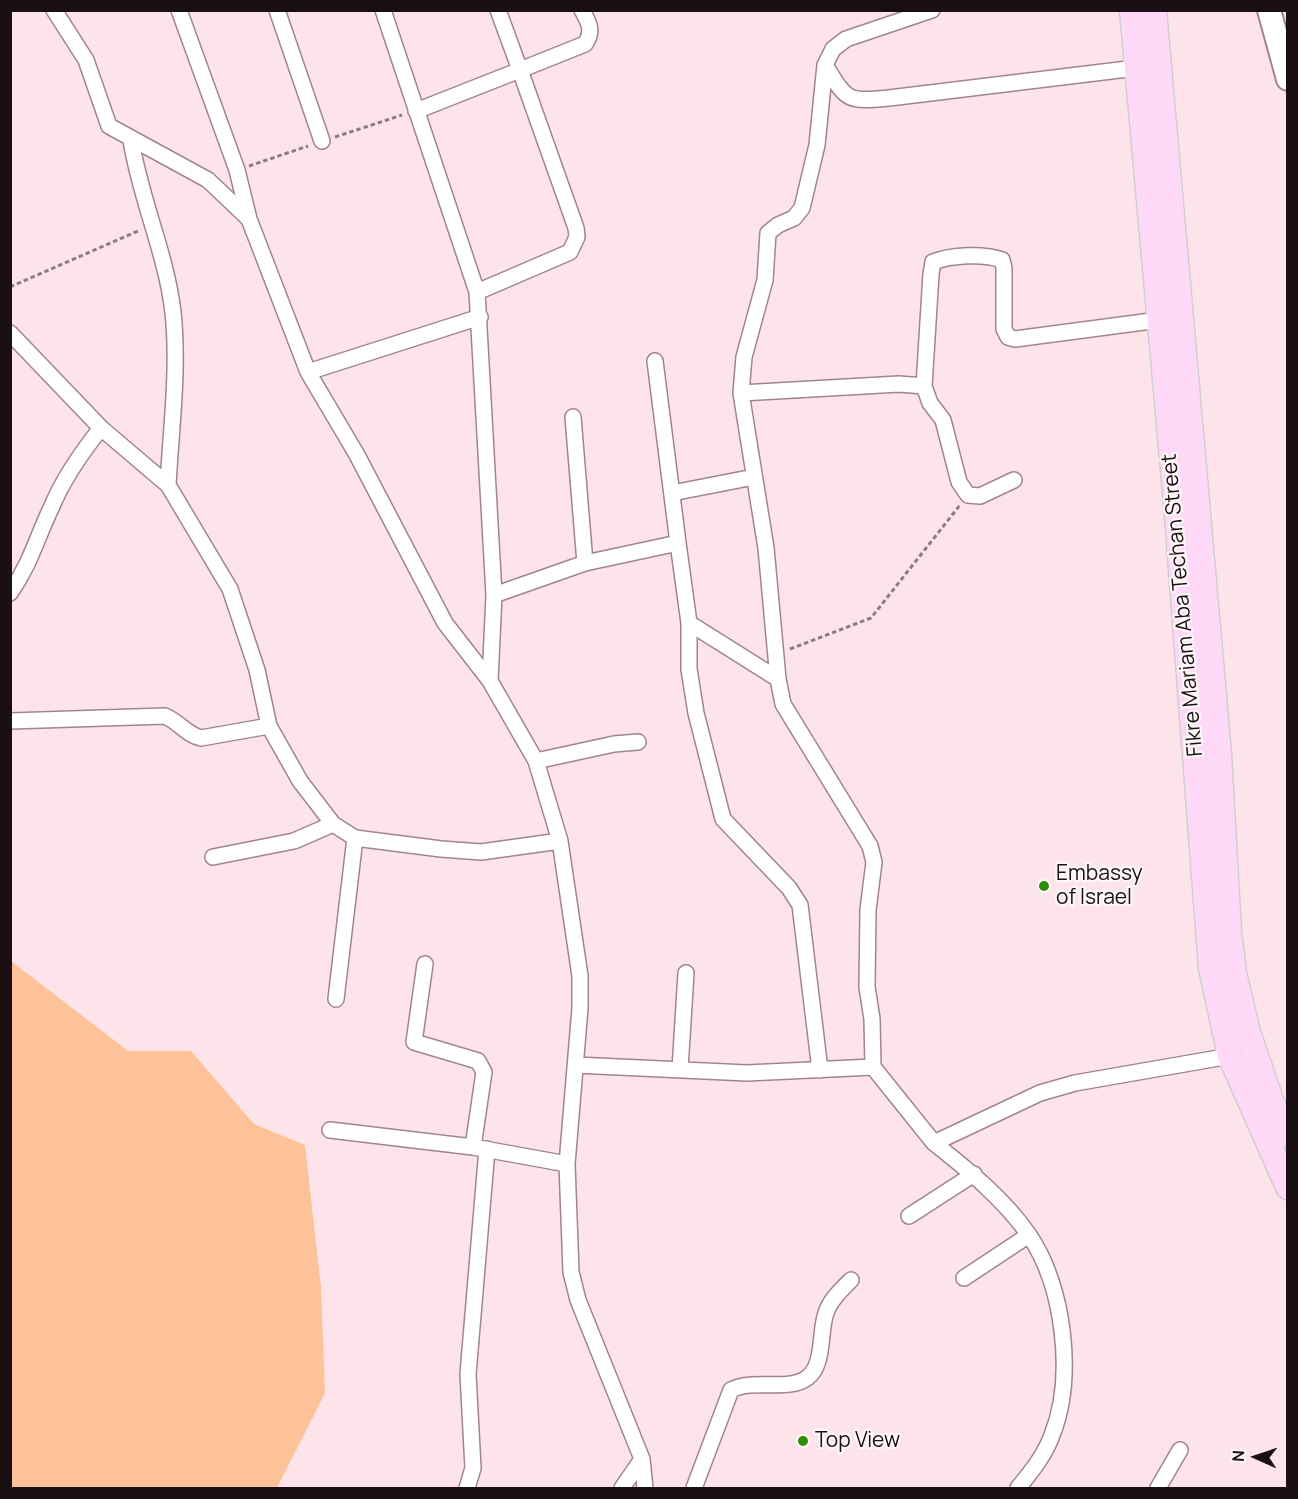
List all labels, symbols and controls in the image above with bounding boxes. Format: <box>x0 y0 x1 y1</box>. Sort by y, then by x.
street label: Fikre Mariam Aba Techan Street <box>1157 452 1209 758</box>
place label: Embassy of Israel <box>1056 861 1143 911</box>
marker: Embassy of Israel <box>1037 879 1051 893</box>
north arrow <box>1226 1427 1286 1487</box>
place label: Top View <box>815 1428 900 1454</box>
marker: Top View <box>796 1434 810 1448</box>
text: N <box>1227 1450 1249 1462</box>

